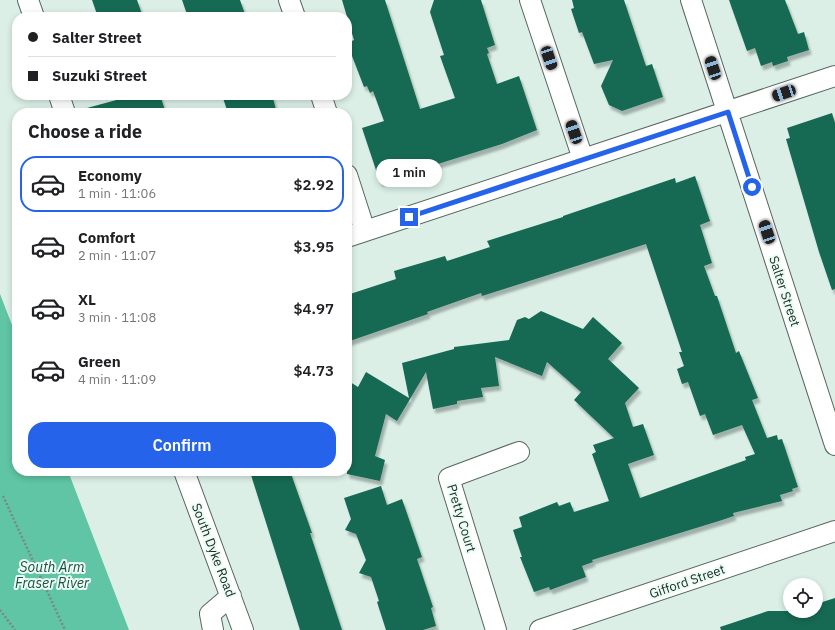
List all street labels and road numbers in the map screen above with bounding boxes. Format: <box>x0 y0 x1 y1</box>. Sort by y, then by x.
street label: Salter Street <box>765 254 804 329</box>
street label: Pretty Court <box>443 482 480 554</box>
street label: South Dyke Road <box>188 501 239 600</box>
street label: Gifford Street <box>647 561 727 602</box>

